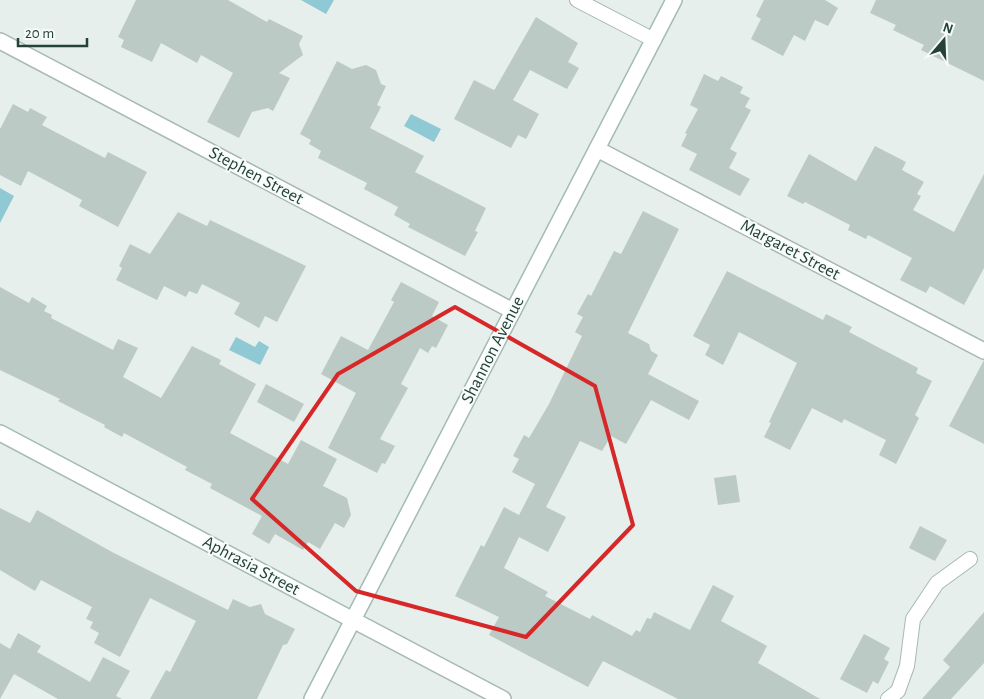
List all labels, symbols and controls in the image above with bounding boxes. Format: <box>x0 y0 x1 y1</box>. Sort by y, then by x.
scale bar <box>18 15 86 47</box>
north arrow <box>919 15 969 65</box>
text: N <box>941 20 955 37</box>
text: 20 m <box>25 26 54 41</box>
street label: Stephen Street <box>206 144 306 208</box>
street label: Margaret Street <box>737 216 843 284</box>
street label: Shannon Avenue <box>458 294 528 406</box>
street label: Aphrasia Street <box>200 533 303 599</box>

